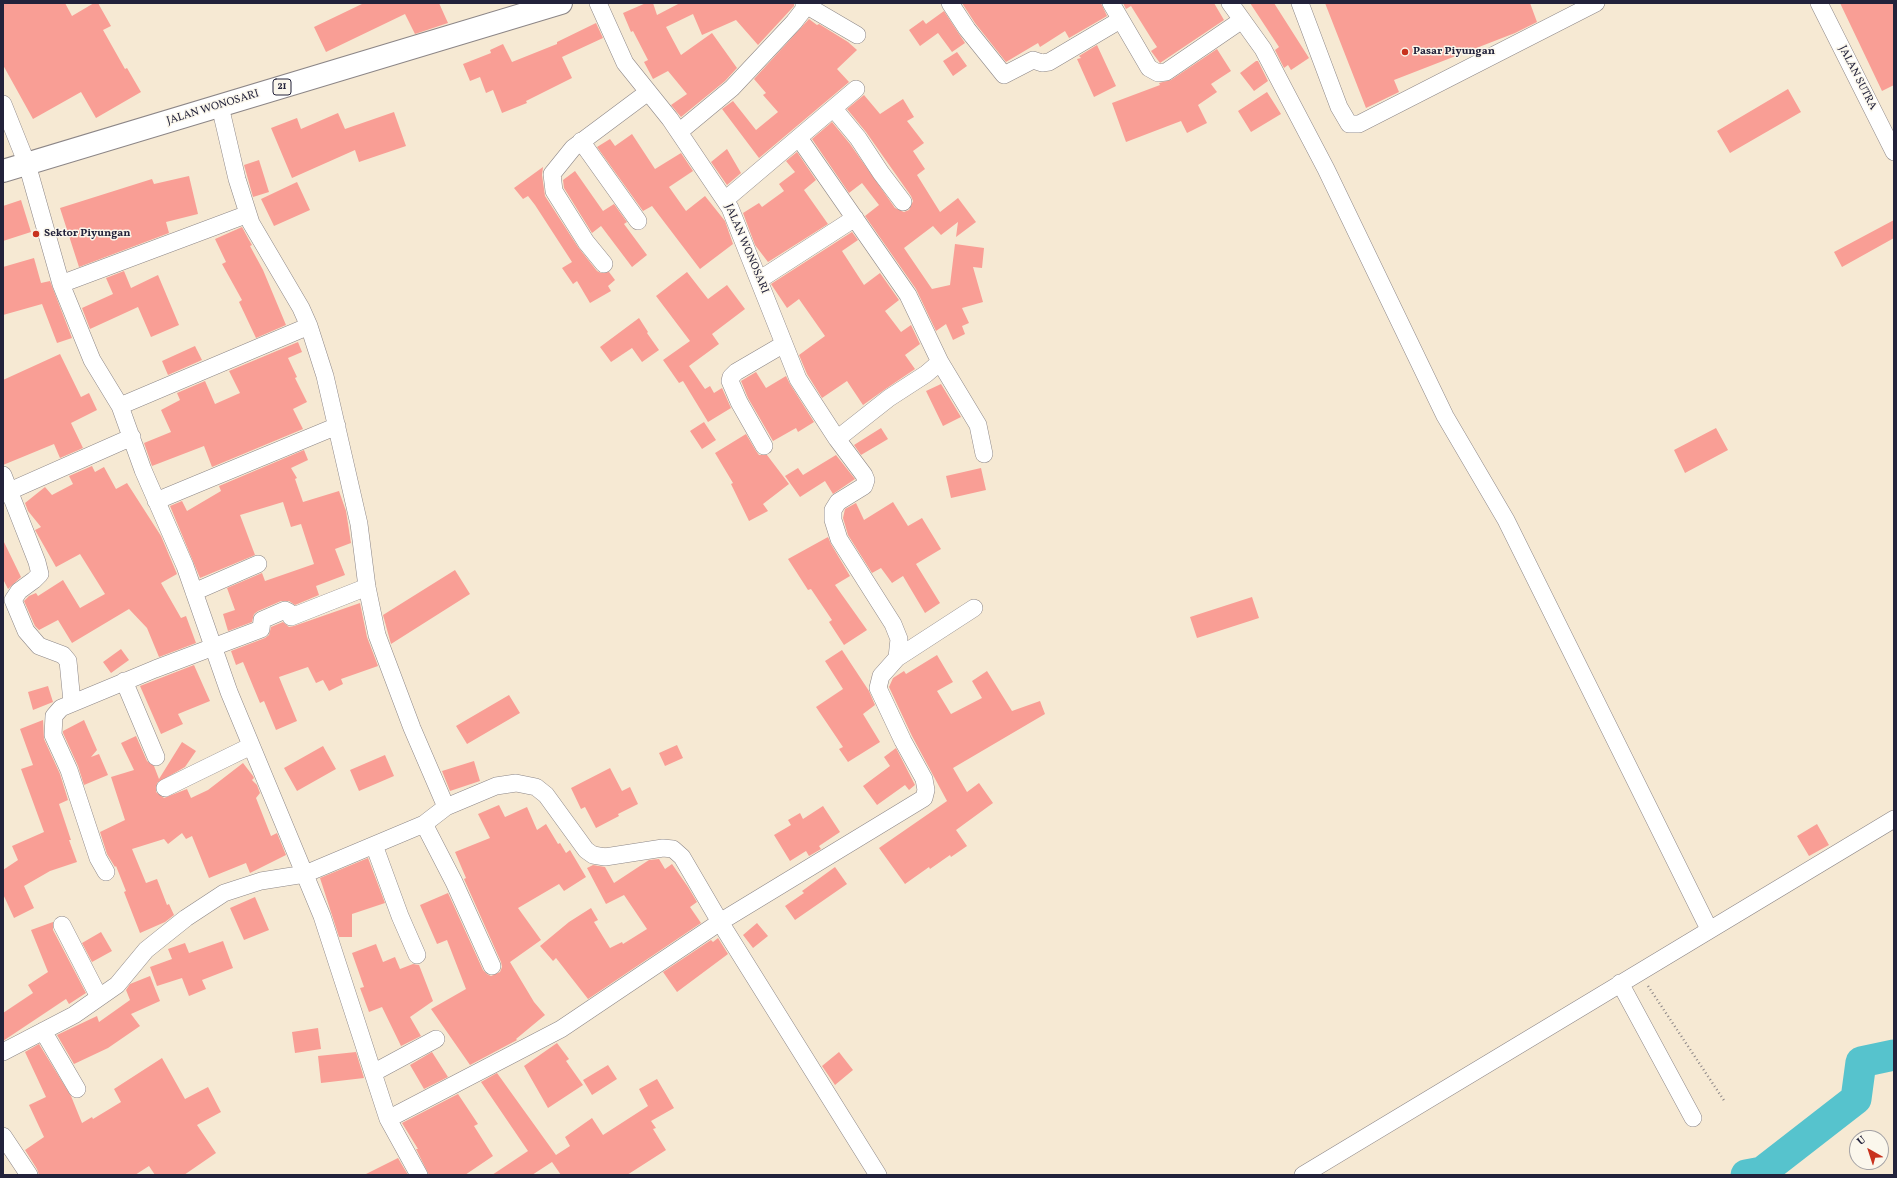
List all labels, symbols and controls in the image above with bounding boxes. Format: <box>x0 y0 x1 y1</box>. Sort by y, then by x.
street label: JALAN SUTRA <box>1835 44 1879 112</box>
place label: Pasar Piyungan <box>1413 45 1495 59</box>
marker: Pasar Piyungan <box>1400 47 1410 57</box>
road number: 21 <box>273 79 291 95</box>
street label: JALAN WONOSARI <box>165 88 261 128</box>
street label: JALAN WONOSARI <box>721 202 771 296</box>
place label: Sektor Piyungan <box>44 227 131 241</box>
marker: Sektor Piyungan <box>31 229 41 239</box>
north arrow <box>1849 1130 1889 1170</box>
text: U <box>1854 1133 1869 1149</box>

